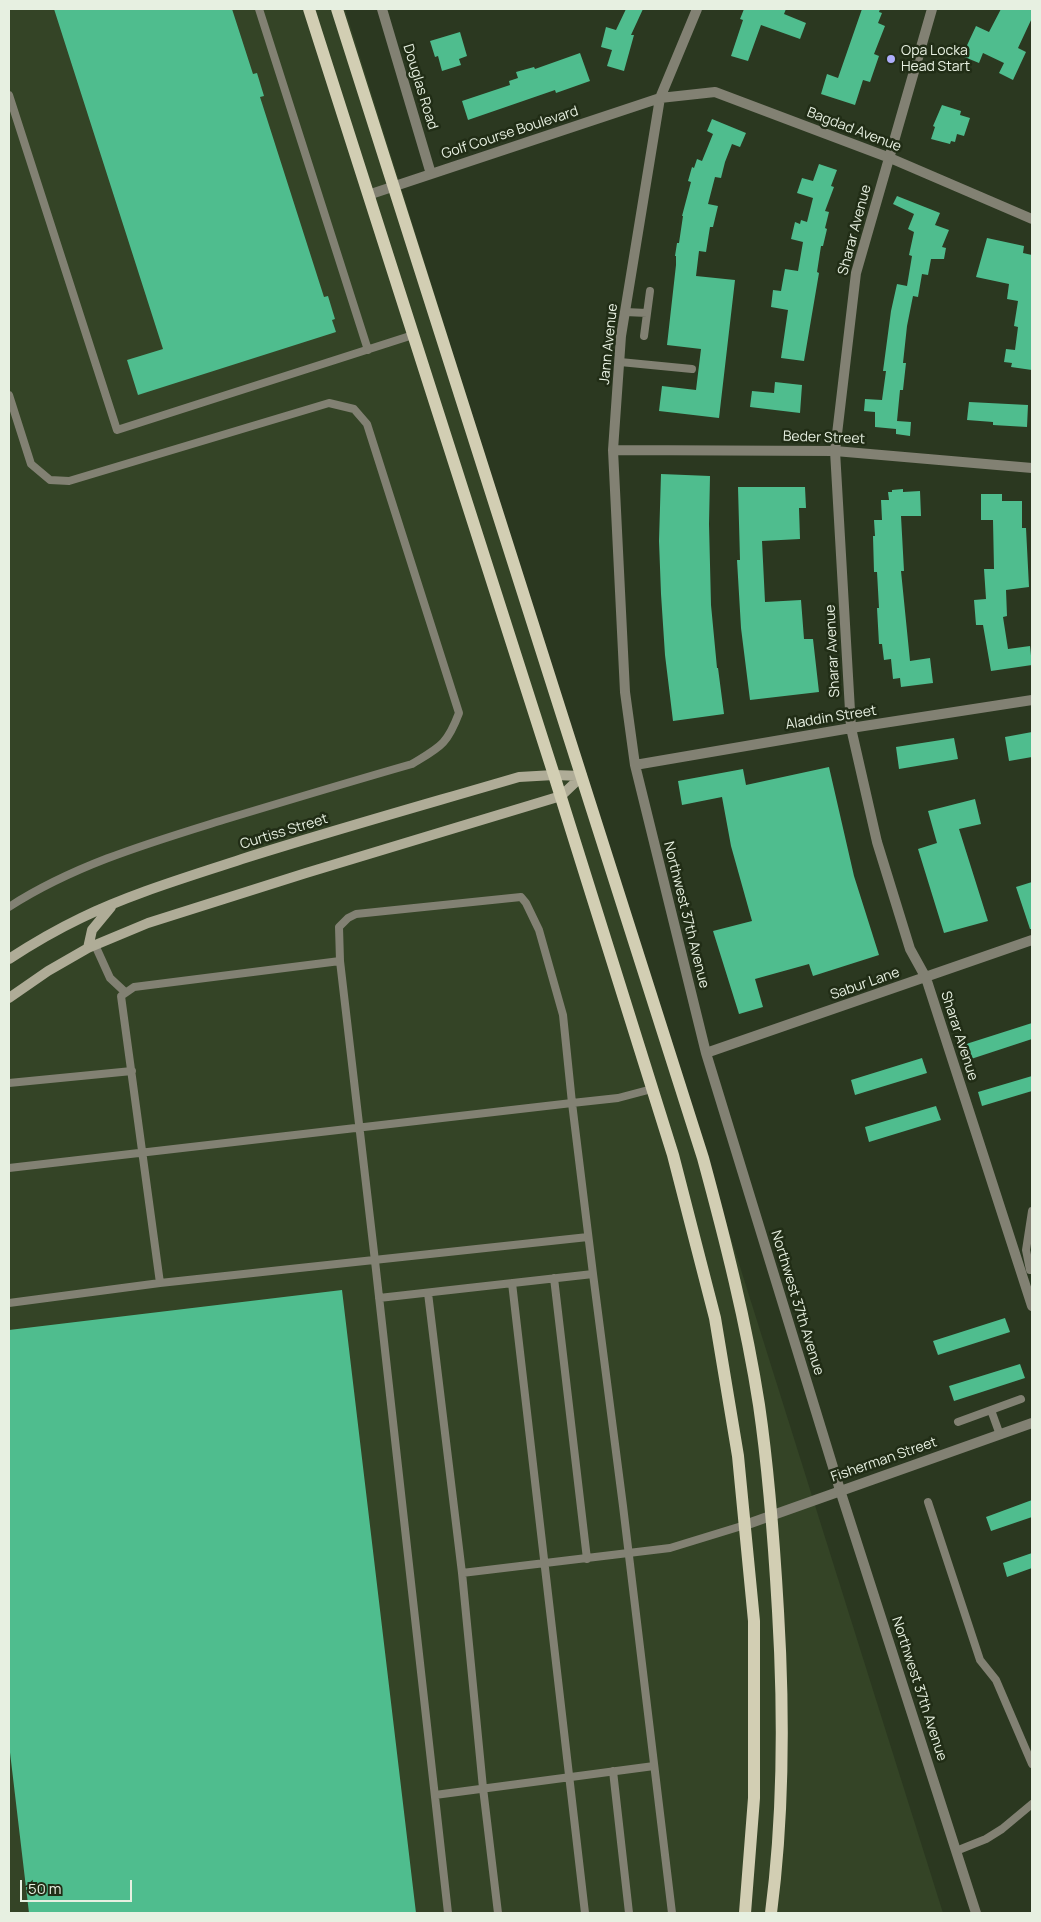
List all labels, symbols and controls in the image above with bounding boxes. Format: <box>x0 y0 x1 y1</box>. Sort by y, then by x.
street label: Douglas Road <box>399 42 441 132</box>
place label: Opa Locka Head Start <box>901 43 970 75</box>
marker: Opa Locka Head Start <box>885 53 897 65</box>
street label: Golf Course Boulevard <box>439 103 581 163</box>
street label: Bagdad Avenue <box>804 104 904 156</box>
street label: Sharar Avenue <box>835 183 875 277</box>
street label: Jann Avenue <box>596 303 622 385</box>
street label: Beder Street <box>783 428 865 448</box>
street label: Sharar Avenue <box>822 604 844 698</box>
street label: Aladdin Street <box>784 703 878 733</box>
street label: Curtiss Street <box>238 811 330 853</box>
street label: Northwest 37th Avenue <box>660 840 712 990</box>
street label: Sabur Lane <box>828 964 902 1004</box>
street label: Sharar Avenue <box>937 989 981 1083</box>
street label: Northwest 37th Avenue <box>767 1229 827 1377</box>
street label: Fisherman Street <box>829 1434 939 1486</box>
street label: Northwest 37th Avenue <box>888 1615 950 1763</box>
scale bar <box>22 1870 135 1902</box>
text: 50 m <box>28 1878 62 1899</box>

